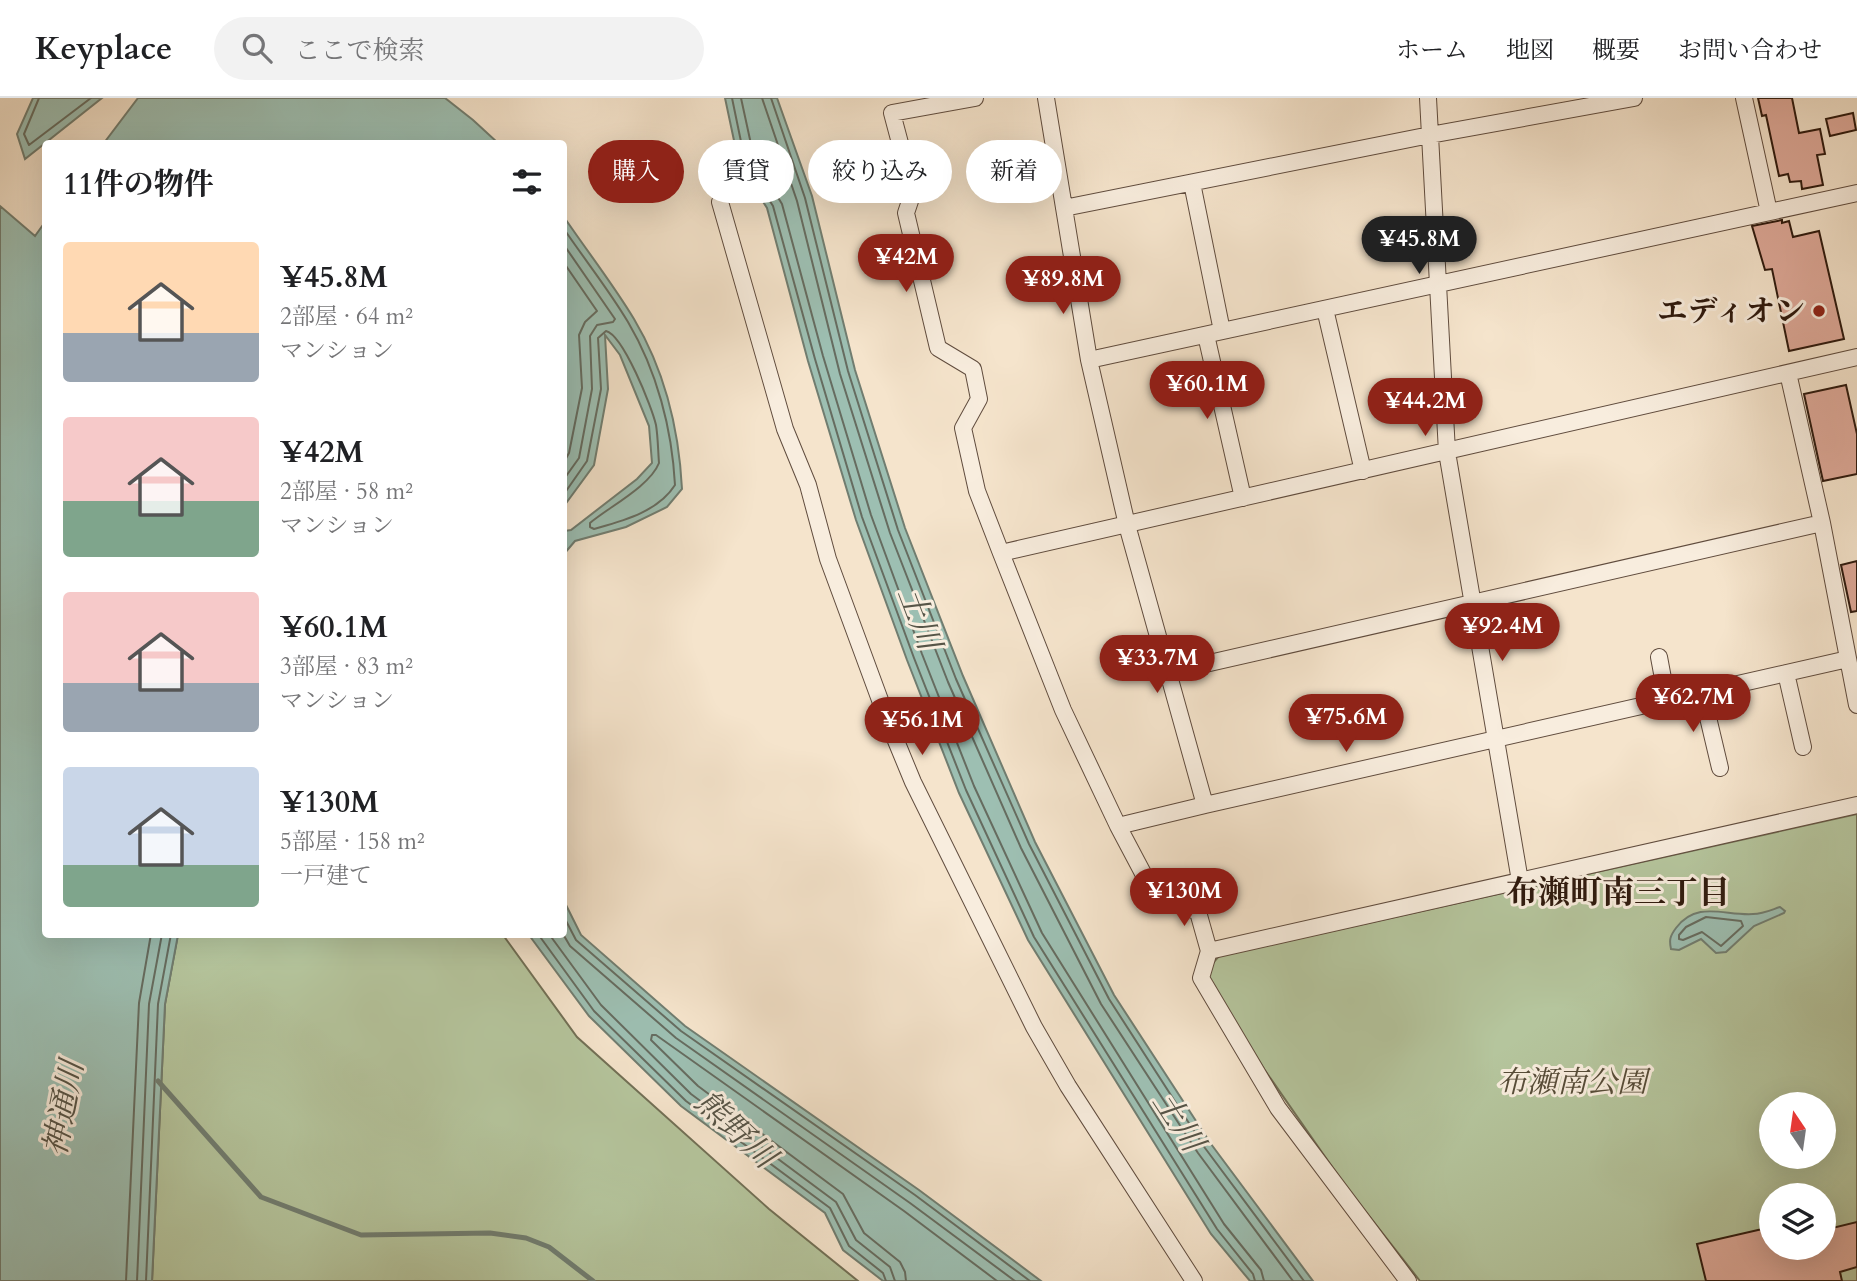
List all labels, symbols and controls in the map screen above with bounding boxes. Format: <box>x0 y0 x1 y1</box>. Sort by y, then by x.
search box <box>214 17 704 80</box>
text: Keyplace <box>35 26 172 71</box>
icon: search <box>238 29 276 67</box>
text: ここで検索 <box>294 33 424 68</box>
text: ホーム <box>1396 34 1468 67</box>
text: 地図 <box>1506 34 1554 67</box>
text: 概要 <box>1592 34 1640 67</box>
text: お問い合わせ <box>1678 34 1822 67</box>
chip: 購入 <box>588 140 684 203</box>
chip: 賃貸 <box>698 140 794 203</box>
chip: 絞り込み <box>808 140 952 203</box>
chip: 新着 <box>966 140 1062 203</box>
icon: filters <box>508 163 546 201</box>
text: 11件の物件 <box>63 164 214 205</box>
pin: ¥45.8M <box>1362 216 1476 276</box>
text: ¥45.8M <box>1378 223 1460 254</box>
pin: ¥42M <box>865 234 947 294</box>
text: ¥42M <box>874 241 938 272</box>
pin: ¥89.8M <box>1006 256 1120 316</box>
text: ¥45.8M <box>280 257 388 298</box>
text: ¥89.8M <box>1022 263 1104 294</box>
icon: home <box>119 270 203 354</box>
place label: エディオン <box>1657 291 1805 332</box>
text: 2部屋 · 64 m² <box>280 301 413 332</box>
marker: エディオン <box>1811 303 1827 319</box>
text: マンション <box>280 335 394 366</box>
pin: ¥60.1M <box>1150 362 1264 421</box>
text: ¥60.1M <box>1166 368 1248 399</box>
pin: ¥44.2M <box>1368 378 1482 438</box>
text: ¥44.2M <box>1384 385 1466 416</box>
text: ¥42M <box>280 432 364 473</box>
icon: home <box>119 445 203 529</box>
text: 2部屋 · 58 m² <box>280 476 413 507</box>
text: マンション <box>280 510 394 541</box>
water label: 土川 <box>887 581 952 659</box>
pin: ¥92.4M <box>1445 603 1559 663</box>
text: ¥60.1M <box>280 607 388 648</box>
text: ¥92.4M <box>1461 610 1543 641</box>
icon: home <box>119 620 203 704</box>
pin: ¥33.7M <box>1100 636 1214 695</box>
text: ¥33.7M <box>1116 642 1198 673</box>
text: 3部屋 · 83 m² <box>280 651 413 682</box>
pin: ¥62.7M <box>1636 674 1750 734</box>
text: ¥62.7M <box>1652 681 1734 712</box>
text: マンション <box>280 685 394 716</box>
pin: ¥75.6M <box>1289 694 1403 754</box>
pin: ¥56.1M <box>865 698 979 757</box>
text: ¥75.6M <box>1305 701 1387 732</box>
text: ¥56.1M <box>881 704 963 735</box>
text: ¥130M <box>280 782 379 823</box>
icon: home <box>119 795 203 879</box>
text: 5部屋 · 158 m² <box>280 826 425 857</box>
text: 一戸建て <box>280 860 372 891</box>
pin: ¥130M <box>1135 868 1233 928</box>
district label: 布瀬町南三丁目 <box>1506 871 1730 915</box>
text: ¥130M <box>1146 875 1222 906</box>
water label: 神通川 <box>33 1054 95 1160</box>
park label: 布瀬南公園 <box>1497 1062 1652 1103</box>
water label: 熊野川 <box>685 1081 788 1181</box>
water label: 土川 <box>1142 1083 1216 1163</box>
north arrow <box>1759 1092 1836 1169</box>
map controls <box>1759 1092 1836 1260</box>
button: layers <box>1759 1183 1836 1260</box>

